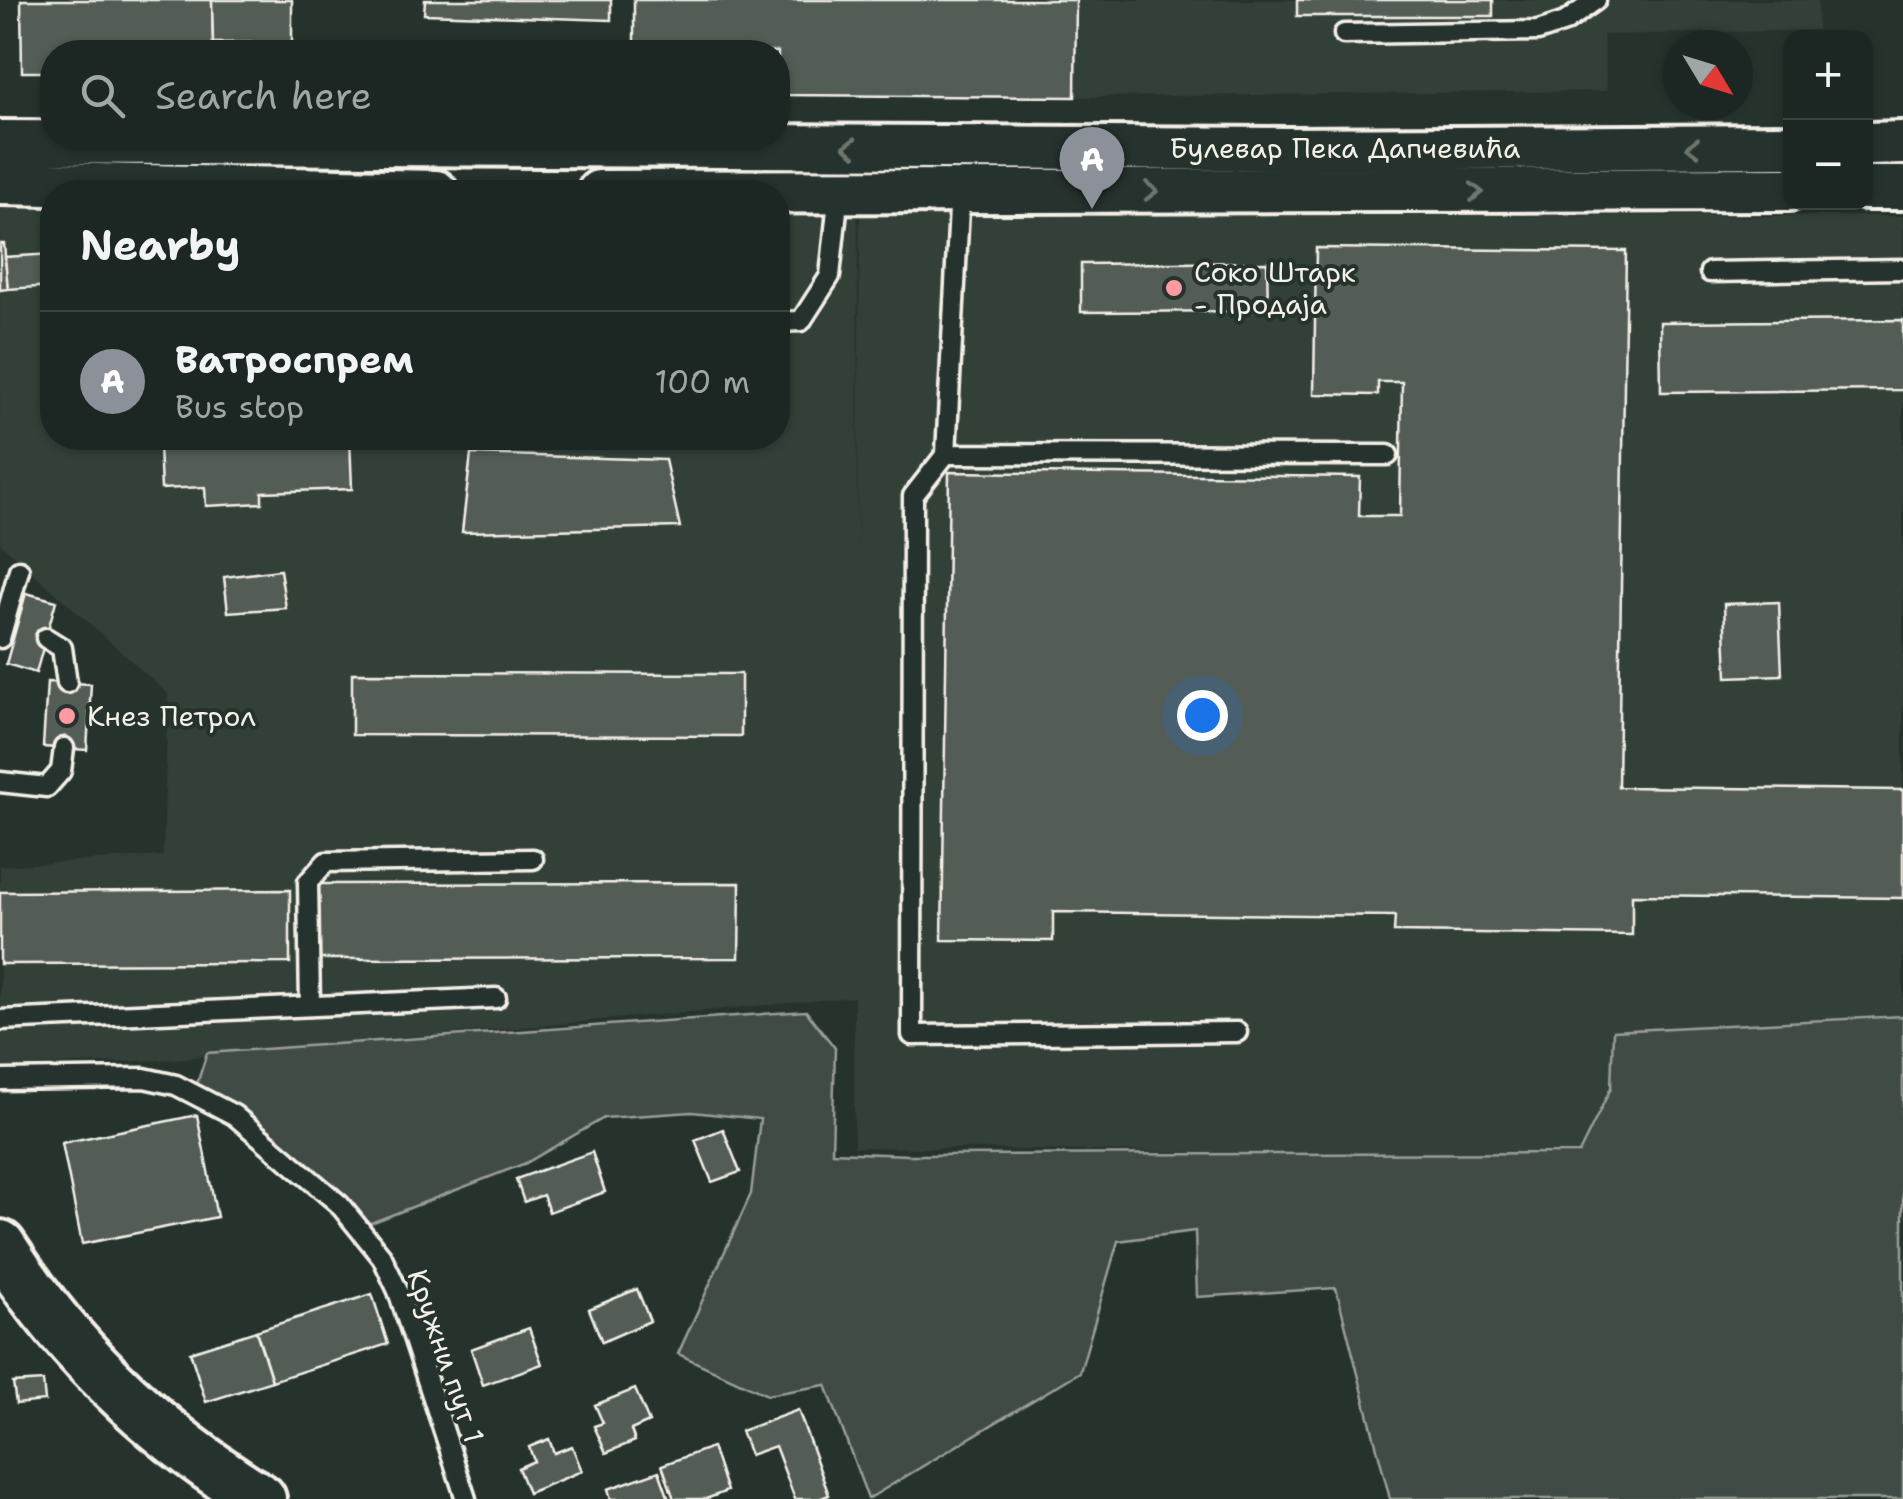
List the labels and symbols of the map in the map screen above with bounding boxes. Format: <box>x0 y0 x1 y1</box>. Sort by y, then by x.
north arrow <box>1663 30 1753 120</box>
pin: A <box>1060 126 1124 209</box>
street label: Булевар Пека Дапчевића <box>1169 129 1521 167</box>
one-way arrow <box>842 136 858 157</box>
one-way arrow <box>1685 136 1700 158</box>
one-way arrow <box>1144 180 1160 202</box>
one-way arrow <box>1469 181 1485 202</box>
place label: Соко Штарк - Продаја <box>1194 253 1356 323</box>
marker: Соко Штарк - Продаја <box>1163 277 1185 299</box>
your location <box>1177 690 1228 741</box>
place label: Кнез Петрол <box>87 697 256 735</box>
marker: Кнез Петрол <box>56 705 78 727</box>
street label: Кружни пут 1 <box>399 1264 493 1448</box>

